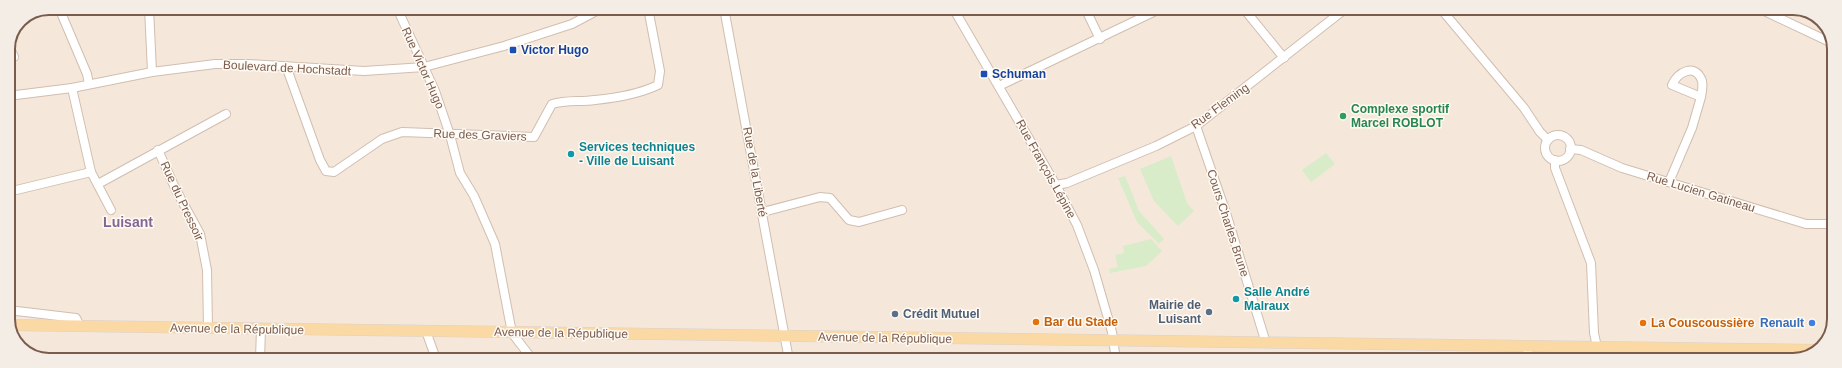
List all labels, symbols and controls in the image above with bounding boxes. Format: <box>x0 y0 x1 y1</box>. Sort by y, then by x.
street label: Rue Victor Hugo <box>399 25 447 111</box>
place label: Victor Hugo <box>521 43 589 57</box>
marker: Victor Hugo <box>508 45 518 55</box>
street label: Boulevard de Hochstadt <box>223 58 352 78</box>
place label: Schuman <box>992 67 1046 81</box>
marker: Schuman <box>979 69 989 79</box>
street label: Rue Fleming <box>1188 80 1252 132</box>
place label: Complexe sportif Marcel ROBLOT <box>1351 102 1450 130</box>
marker: Complexe sportif Marcel ROBLOT <box>1338 111 1348 121</box>
street label: Rue François Lépine <box>1013 117 1079 221</box>
street label: Rue des Graviers <box>433 126 527 144</box>
street label: Rue de la Liberté <box>740 126 770 219</box>
place label: Services techniques - Ville de Luisant <box>579 140 695 168</box>
marker: Services techniques - Ville de Luisant <box>566 149 576 159</box>
street label: Rue du Pressoir <box>157 159 207 243</box>
street label: Cours Charles Brune <box>1204 168 1252 279</box>
street label: Rue Lucien Gatineau <box>1645 169 1757 215</box>
district label: Luisant <box>103 214 153 230</box>
place label: Salle André Malraux <box>1244 285 1310 313</box>
marker: Salle André Malraux <box>1231 294 1241 304</box>
place label: Mairie de Luisant <box>1149 298 1201 326</box>
place label: Crédit Mutuel <box>903 307 980 321</box>
marker: Mairie de Luisant <box>1204 307 1214 317</box>
marker: Crédit Mutuel <box>890 309 900 319</box>
place label: Bar du Stade <box>1044 315 1118 329</box>
place label: La Couscoussière <box>1651 316 1755 330</box>
place label: Renault <box>1760 316 1804 330</box>
marker: Bar du Stade <box>1031 317 1041 327</box>
marker: La Couscoussière <box>1638 318 1648 328</box>
marker: Renault <box>1807 318 1817 328</box>
street label: Avenue de la République <box>170 321 304 337</box>
street label: Avenue de la République <box>494 325 628 341</box>
street label: Avenue de la République <box>818 330 952 346</box>

